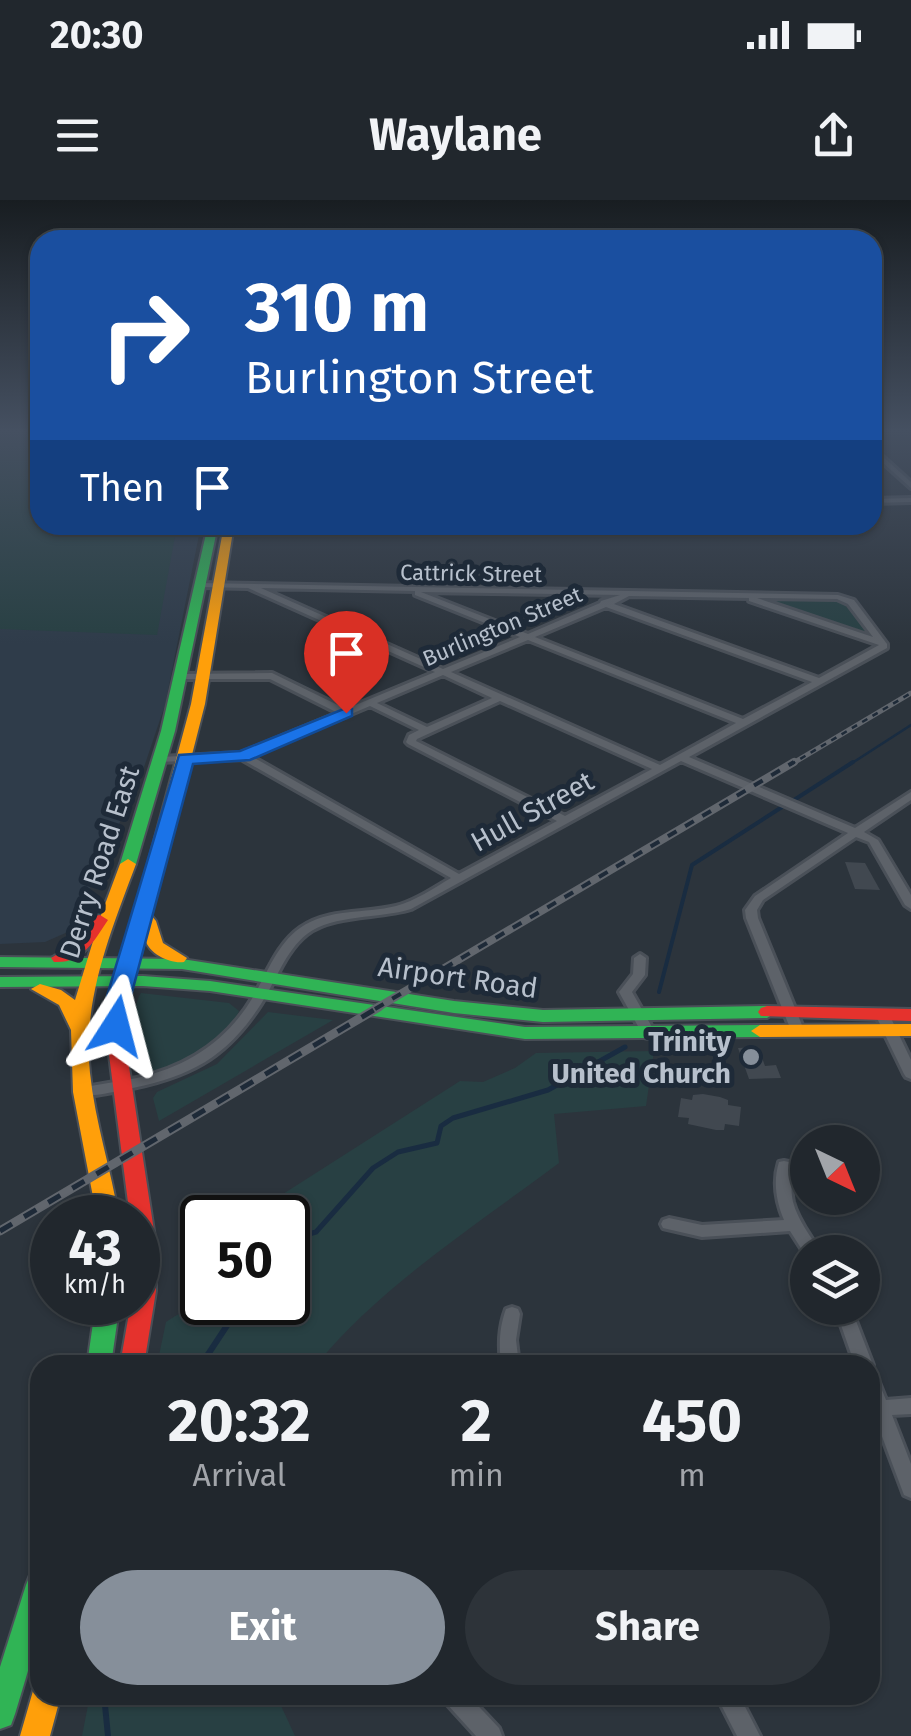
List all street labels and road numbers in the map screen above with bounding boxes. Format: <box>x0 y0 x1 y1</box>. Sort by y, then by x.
street label: Cattrick Street <box>400 559 542 588</box>
street label: Burlington Street <box>418 581 586 672</box>
street label: Derry Road East <box>53 761 146 963</box>
street label: Hull Street <box>465 764 600 859</box>
street label: Airport Road <box>376 950 540 1005</box>

